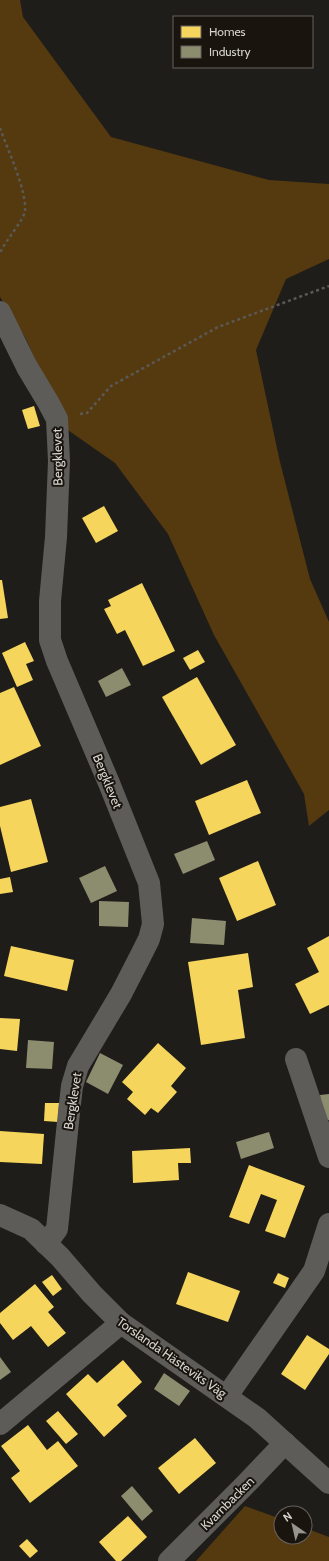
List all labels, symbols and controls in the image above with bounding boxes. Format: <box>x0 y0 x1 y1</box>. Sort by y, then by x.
legend <box>173 16 313 68</box>
text: Homes <box>209 24 246 39</box>
text: Industry <box>209 44 250 59</box>
street label: Bergklevet <box>48 427 66 486</box>
street label: Bergklevet <box>90 751 126 811</box>
street label: Bergklevet <box>60 1071 85 1131</box>
street label: Torslanda Hästeviks Väg <box>114 1313 230 1401</box>
street label: Kvarnbacken <box>197 1473 257 1533</box>
north arrow <box>273 1505 313 1545</box>
text: N <box>280 1509 295 1525</box>

